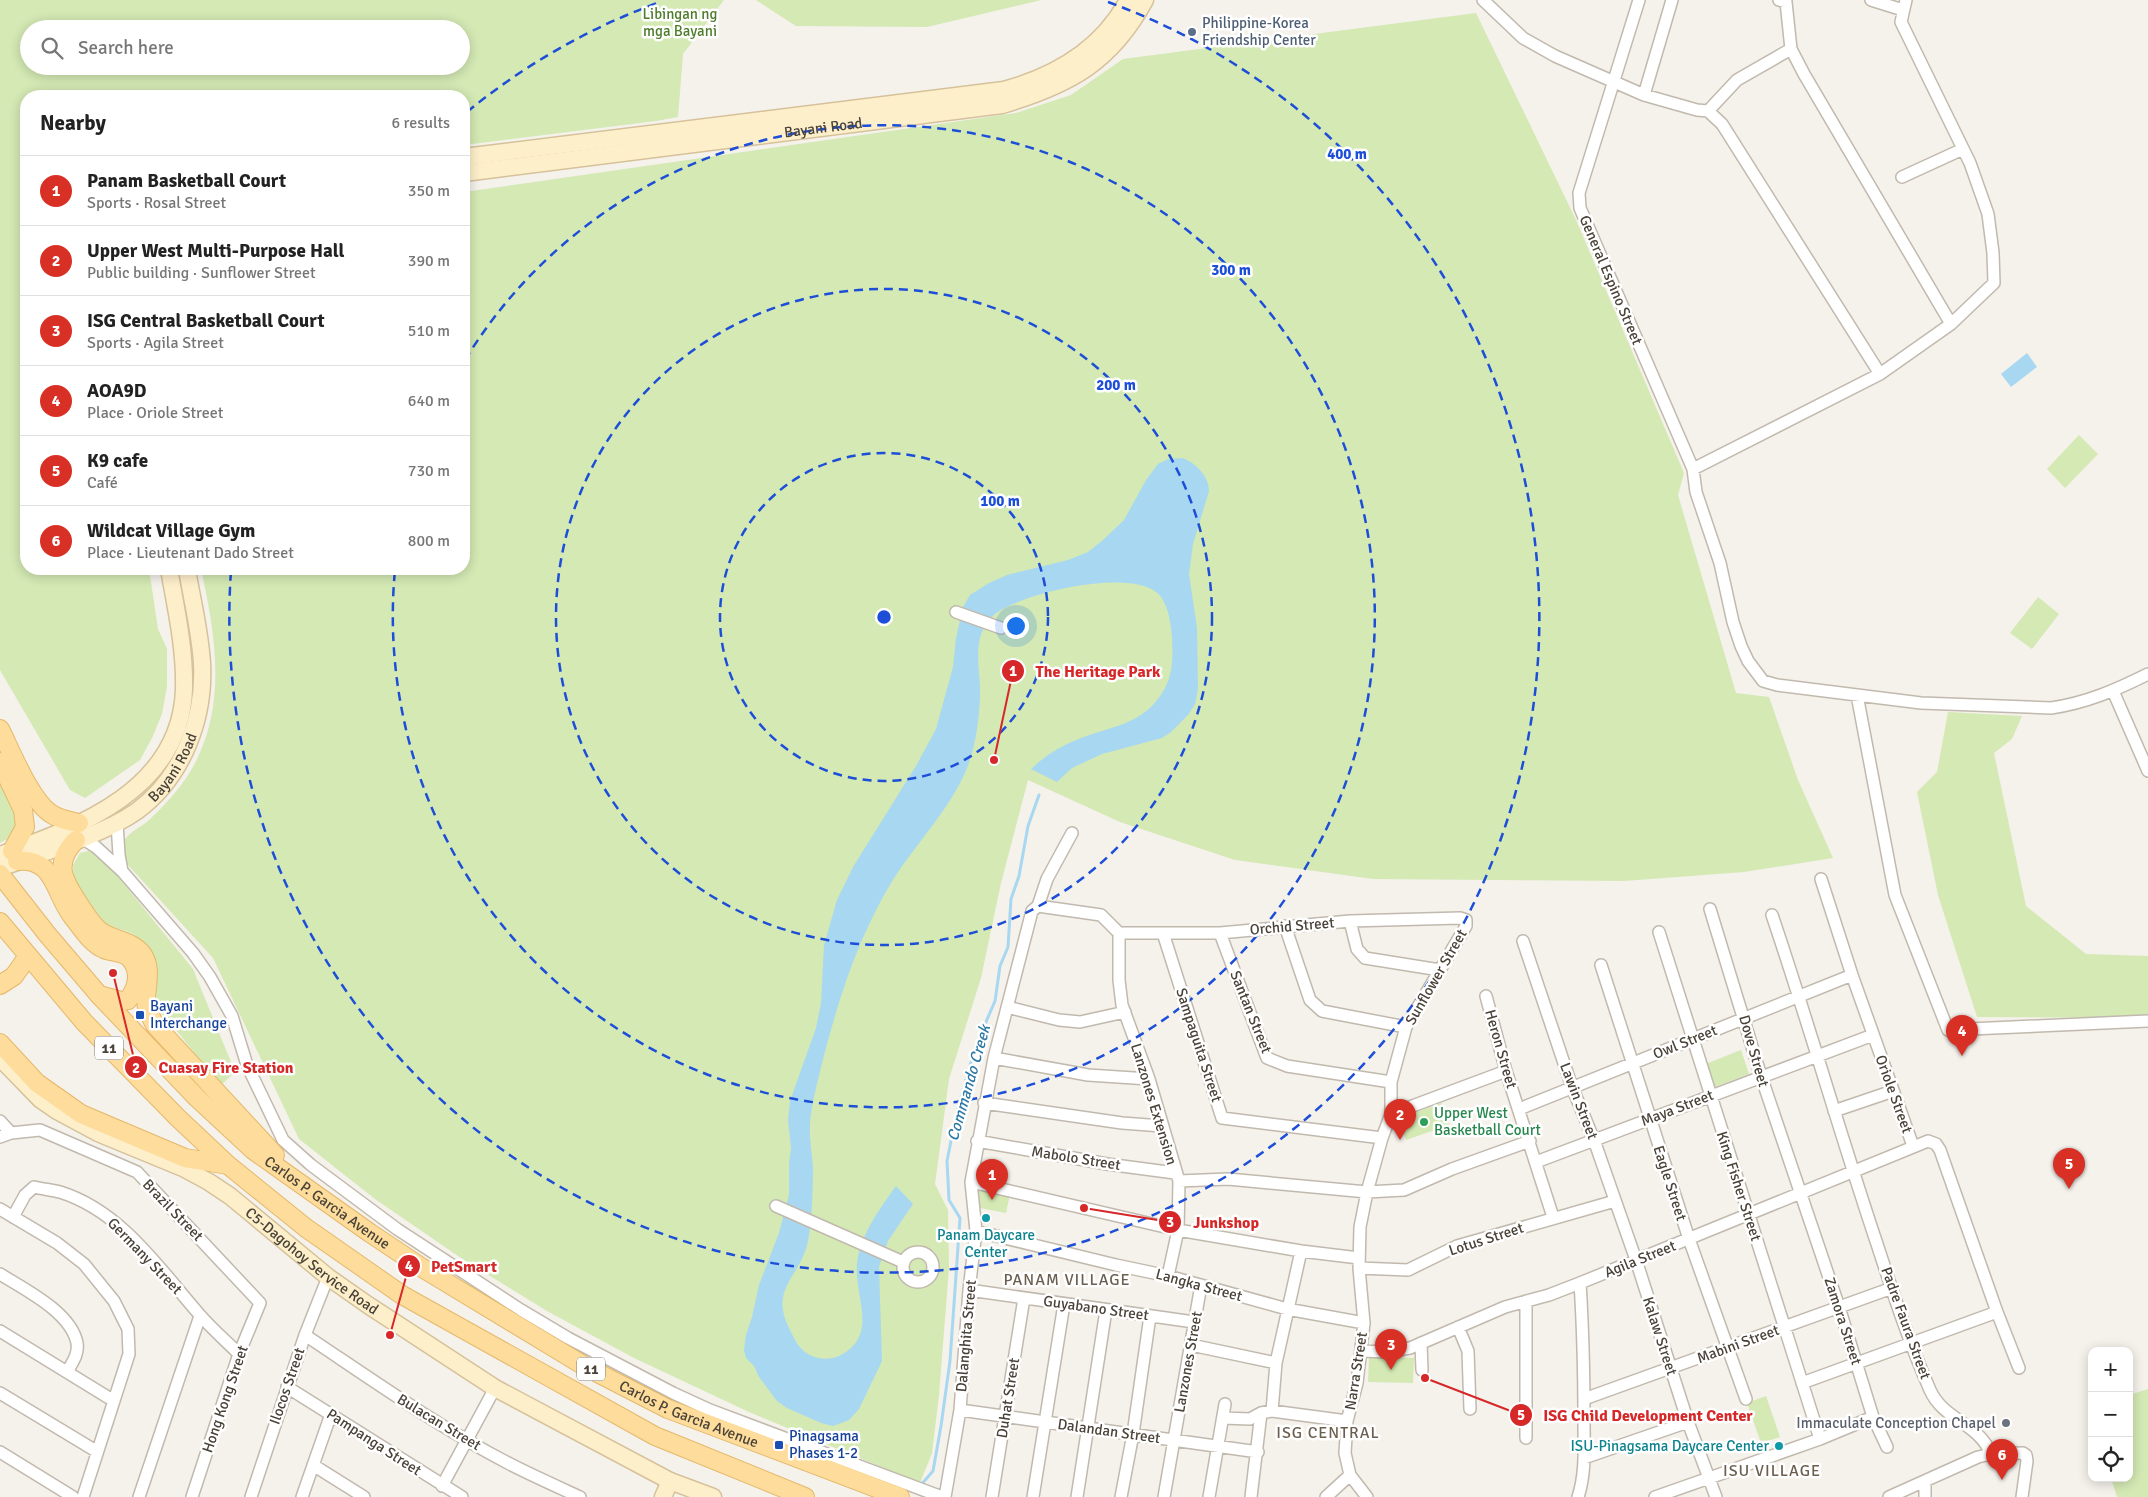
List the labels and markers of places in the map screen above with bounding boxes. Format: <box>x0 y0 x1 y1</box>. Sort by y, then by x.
place label: Philippine-Korea Friendship Center <box>1202 14 1316 49</box>
marker: Philippine-Korea Friendship Center <box>1186 26 1198 38</box>
centre of rings <box>875 608 893 626</box>
callout: The Heritage Park <box>1000 655 1170 686</box>
place label: Bayani Interchange <box>150 997 227 1032</box>
marker: Bayani Interchange <box>134 1009 146 1021</box>
pin: 4 <box>1946 1015 1978 1056</box>
callout: Cuasay Fire Station <box>124 1052 304 1083</box>
pin: 2 <box>1384 1099 1416 1140</box>
place label: Upper West Basketball Court <box>1434 1104 1541 1139</box>
marker: Upper West Basketball Court <box>1418 1116 1430 1128</box>
pin: 5 <box>2053 1148 2085 1189</box>
pin: 1 <box>976 1159 1008 1200</box>
callout: Junkshop <box>1157 1206 1269 1237</box>
marker: Panam Daycare Center <box>980 1212 992 1224</box>
place label: Panam Daycare Center <box>937 1226 1035 1261</box>
callout: PetSmart <box>396 1250 507 1281</box>
pin: 3 <box>1375 1329 1407 1370</box>
callout: ISG Child Development Center <box>1508 1399 1763 1430</box>
place label: Immaculate Conception Chapel <box>1796 1414 1996 1432</box>
marker: Immaculate Conception Chapel <box>2000 1417 2012 1429</box>
place label: Pinagsama Phases 1-2 <box>789 1427 859 1462</box>
place label: ISU-Pinagsama Daycare Center <box>1570 1437 1769 1455</box>
marker: Pinagsama Phases 1-2 <box>773 1439 785 1451</box>
pin: 6 <box>1986 1439 2018 1480</box>
marker: ISU-Pinagsama Daycare Center <box>1773 1440 1785 1452</box>

